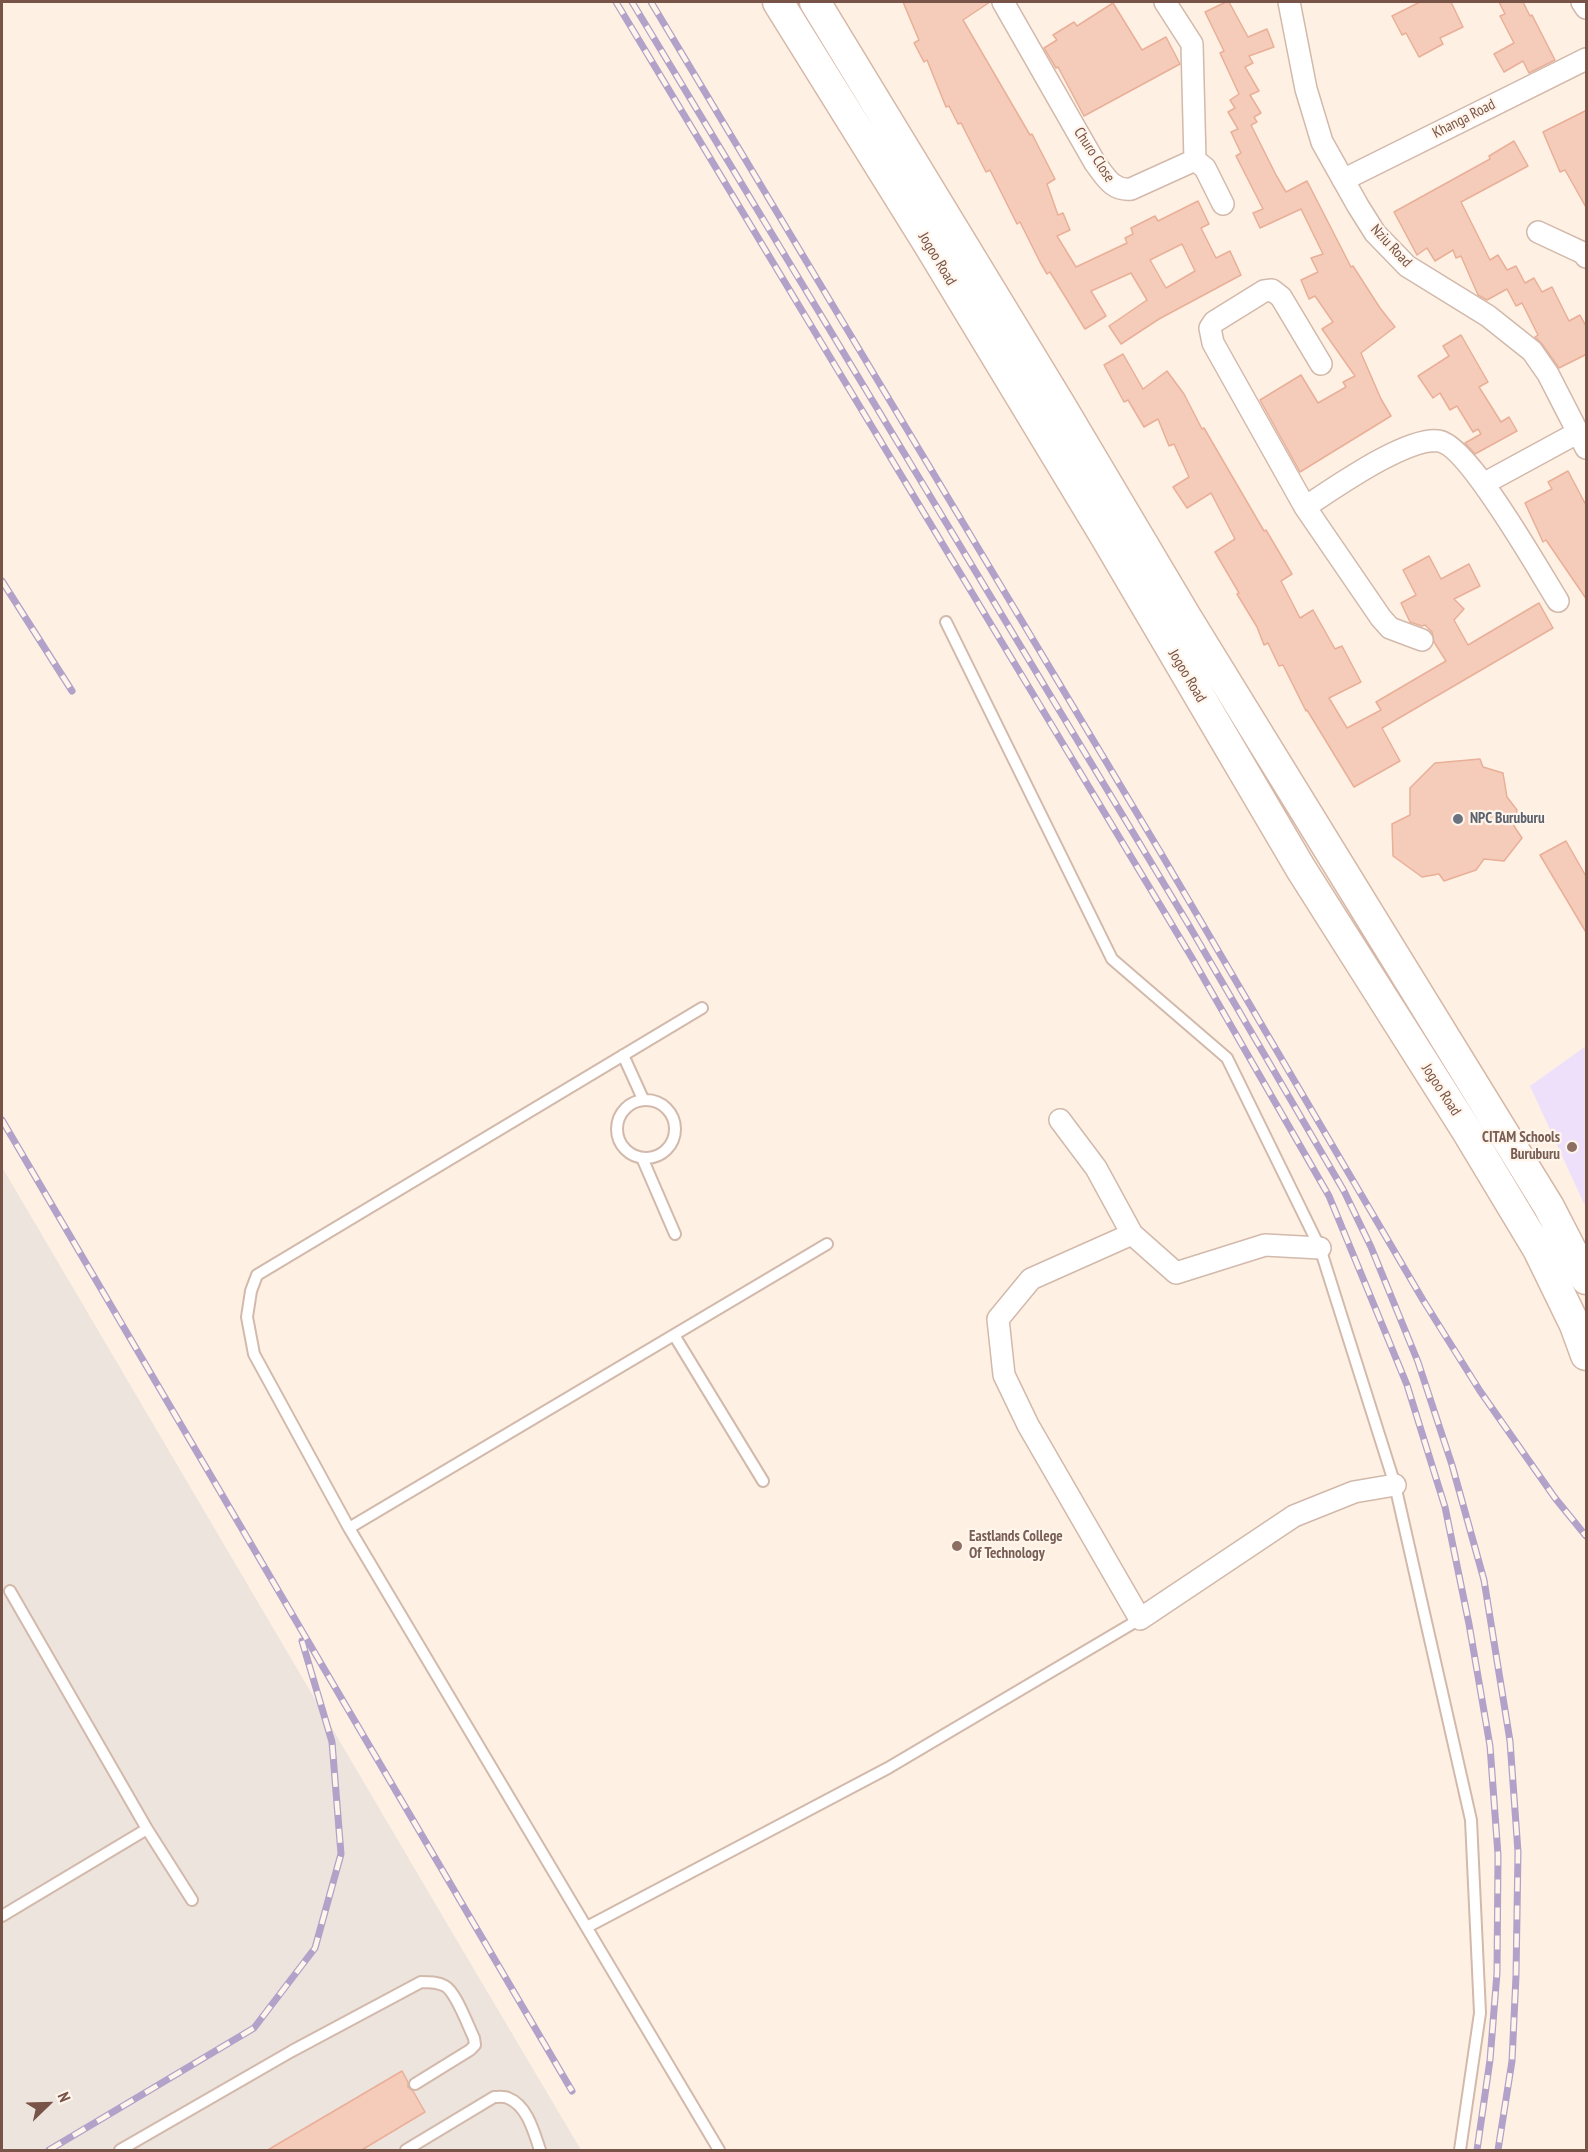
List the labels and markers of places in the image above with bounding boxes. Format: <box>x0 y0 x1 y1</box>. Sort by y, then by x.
place label: NPC Buruburu <box>1470 810 1545 828</box>
marker: NPC Buruburu <box>1451 812 1465 826</box>
place label: CITAM Schools Buruburu <box>1482 1129 1560 1164</box>
marker: CITAM Schools Buruburu <box>1565 1140 1579 1154</box>
place label: Eastlands College Of Technology <box>969 1528 1063 1563</box>
marker: Eastlands College Of Technology <box>950 1539 964 1553</box>

